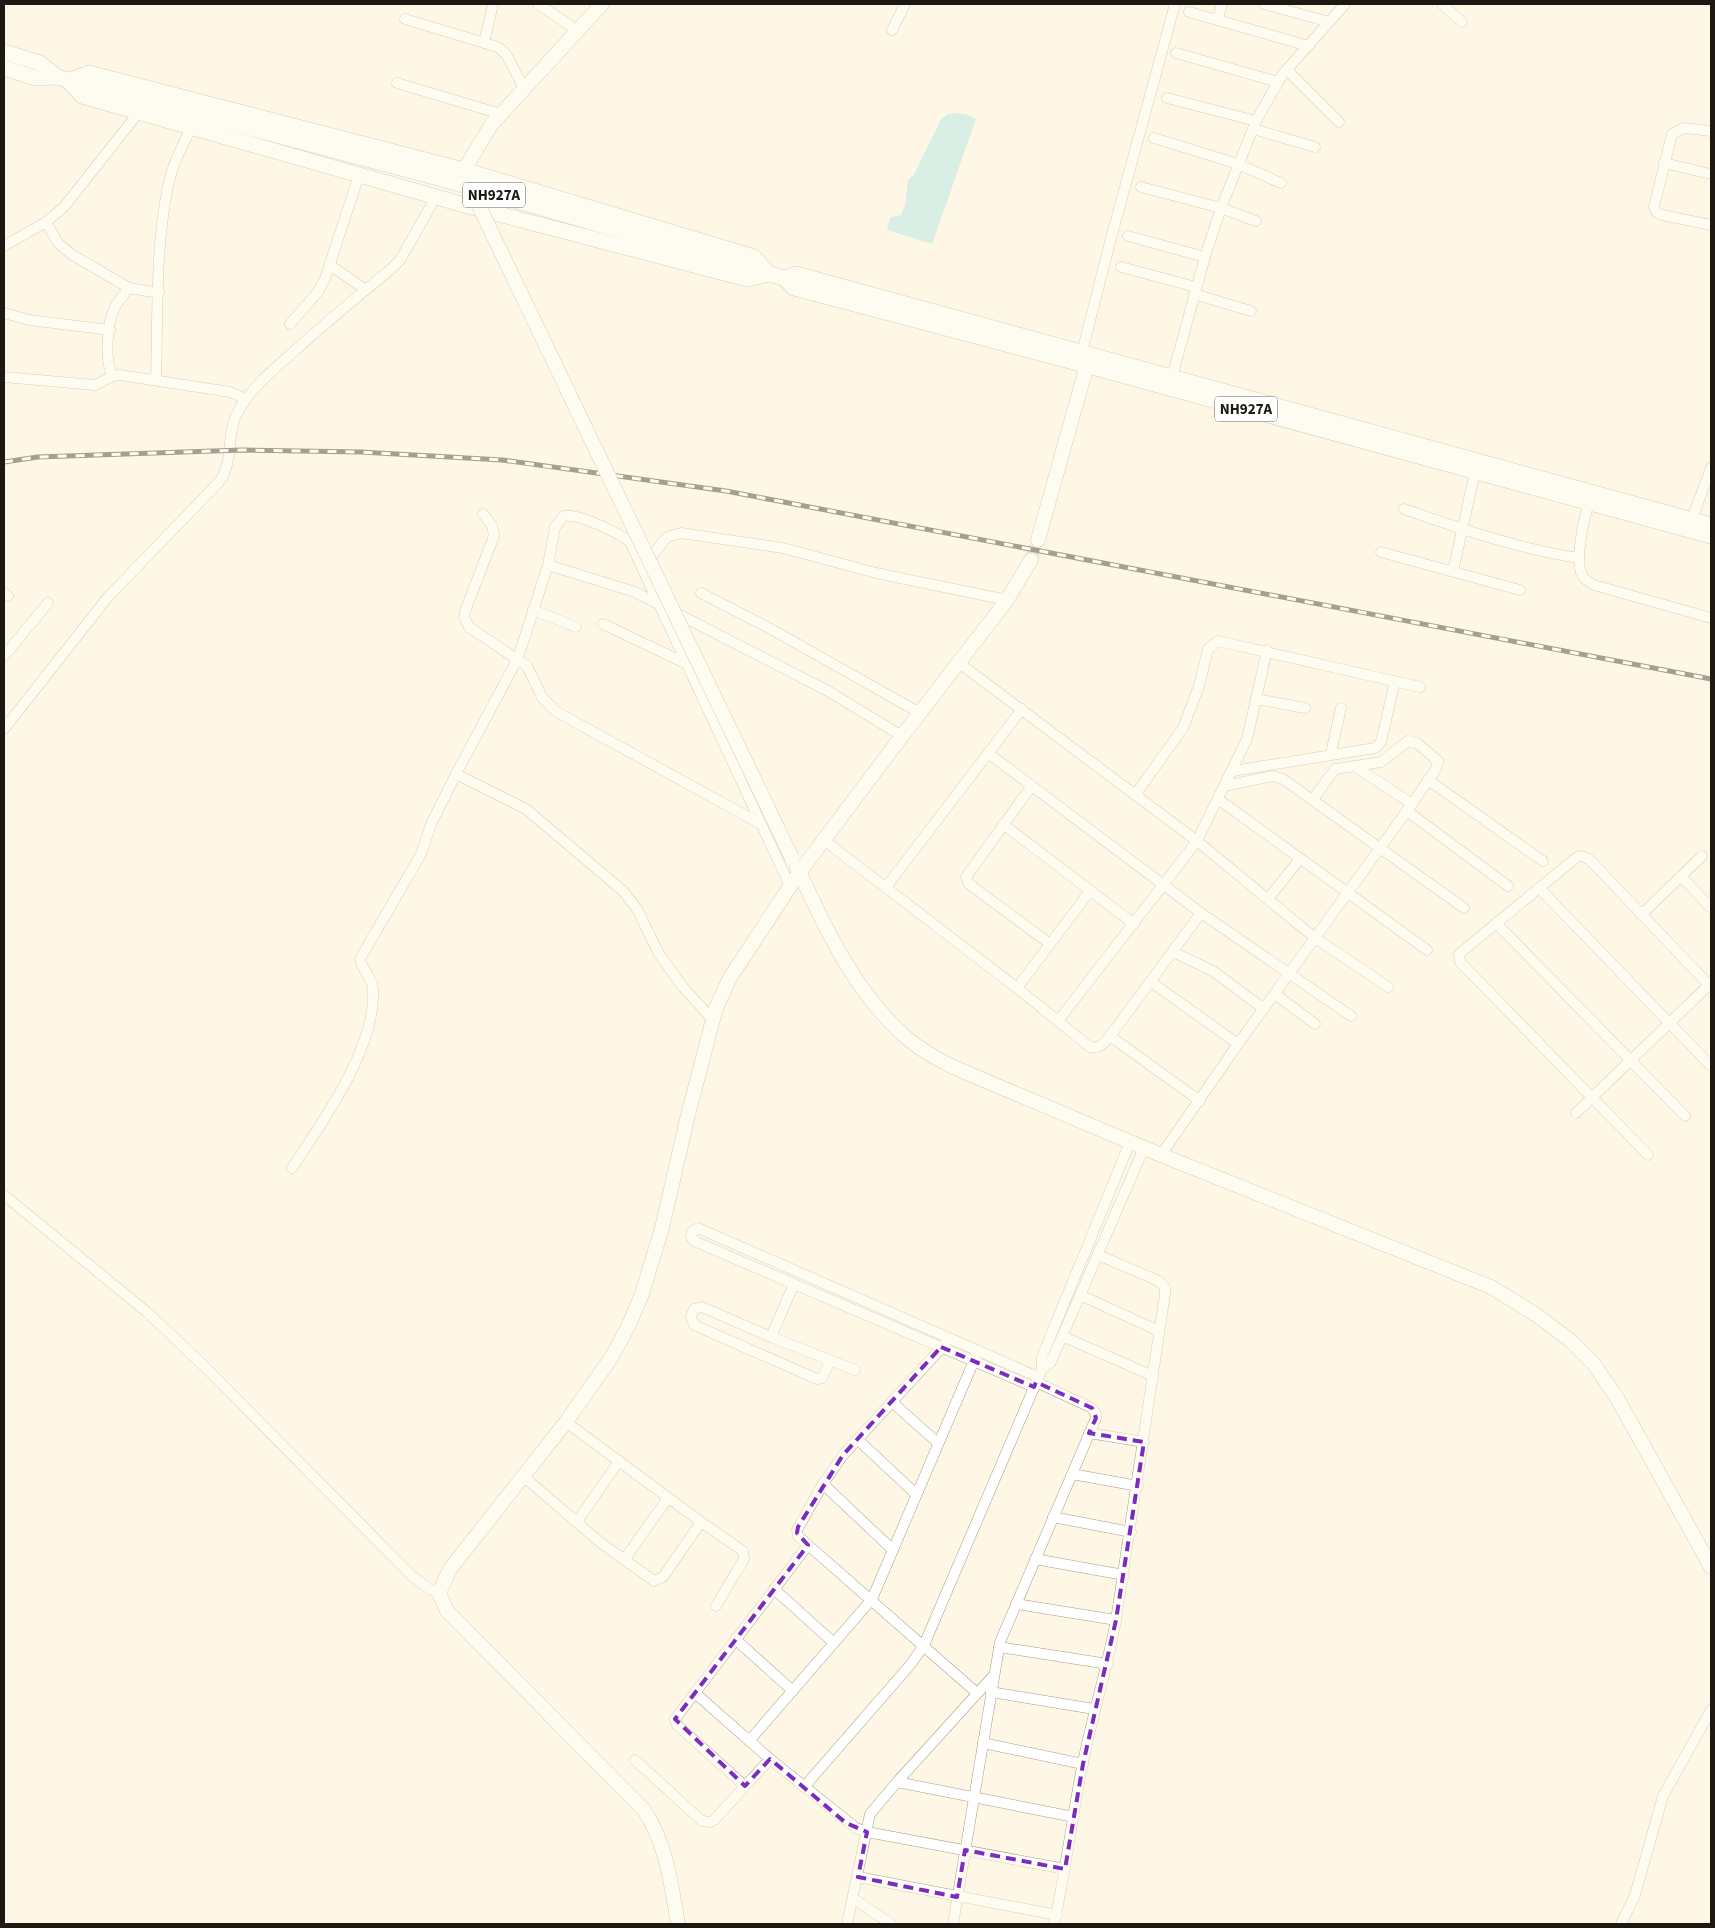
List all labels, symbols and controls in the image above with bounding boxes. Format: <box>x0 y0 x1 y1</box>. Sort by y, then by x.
road number: NH927A <box>463 182 525 208</box>
road number: NH927A <box>1215 396 1277 422</box>

